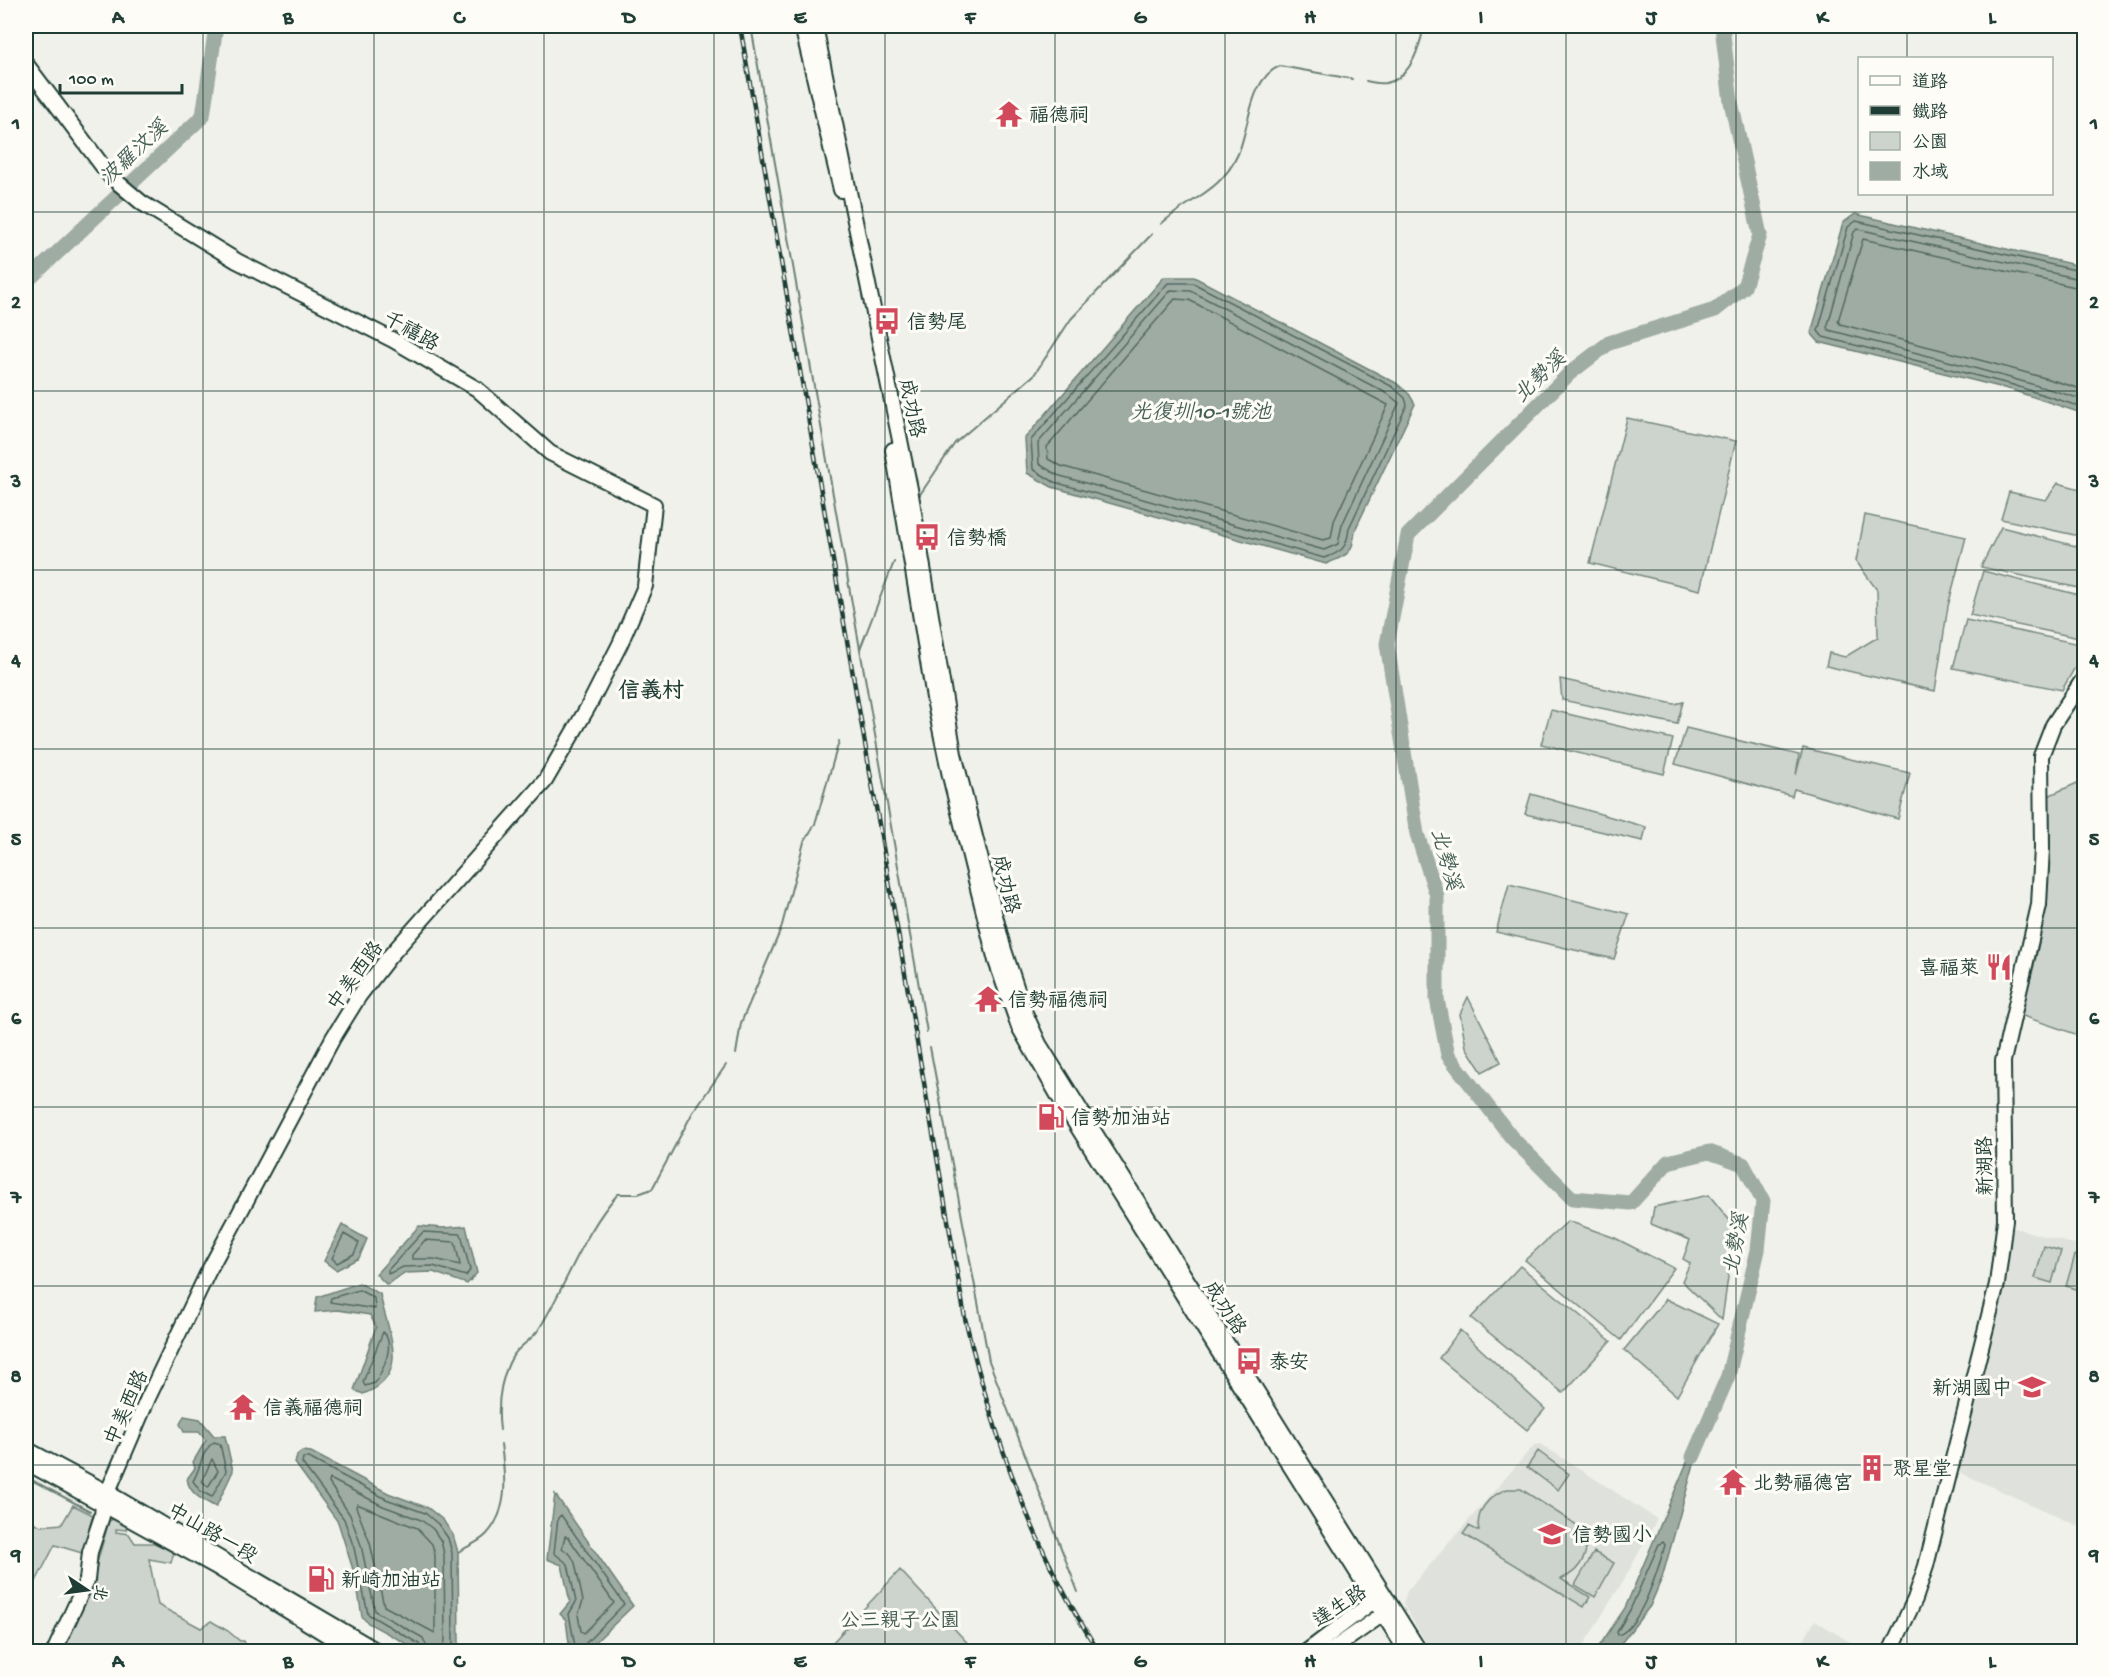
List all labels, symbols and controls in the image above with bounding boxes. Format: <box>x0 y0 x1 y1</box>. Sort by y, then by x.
text: A <box>111 8 126 31</box>
text: B <box>282 8 294 31</box>
text: C <box>453 8 467 31</box>
text: D <box>620 8 636 31</box>
text: E <box>794 8 808 31</box>
text: F <box>964 8 977 31</box>
text: G <box>1134 8 1148 31</box>
text: H <box>1304 8 1316 31</box>
text: I <box>1479 8 1484 31</box>
text: J <box>1645 8 1658 31</box>
text: K <box>1815 8 1830 31</box>
text: L <box>1988 8 1997 31</box>
scale bar <box>60 57 182 95</box>
legend <box>1858 57 2053 195</box>
text: 100 m <box>68 70 114 91</box>
text: 道路 <box>1912 72 1948 94</box>
temple icon: 福德祠 <box>994 99 1024 129</box>
text: 鐵路 <box>1912 102 1948 124</box>
place label: 福德祠 <box>1029 105 1089 129</box>
text: 1 <box>11 114 20 137</box>
text: 1 <box>2089 114 2098 137</box>
water label: 波羅汶溪 <box>95 115 175 192</box>
text: 公園 <box>1912 133 1948 154</box>
text: 水域 <box>1912 162 1948 184</box>
text: 2 <box>11 293 21 316</box>
text: 2 <box>2089 293 2099 316</box>
bus stop icon: 信勢尾 <box>872 306 902 336</box>
street label: 千禧路 <box>378 307 444 358</box>
place label: 信勢尾 <box>907 311 967 336</box>
water label: 北勢溪 <box>1509 346 1573 409</box>
street label: 成功路 <box>892 377 929 441</box>
water label: 光復圳10-1號池 <box>1131 400 1272 427</box>
text: 3 <box>10 472 21 495</box>
text: 3 <box>2088 472 2099 495</box>
bus stop icon: 信勢橋 <box>912 522 942 552</box>
place label: 信勢橋 <box>947 527 1007 552</box>
text: 4 <box>10 651 21 674</box>
text: 4 <box>2088 651 2099 674</box>
district label: 信義村 <box>618 678 684 706</box>
water label: 北勢溪 <box>1423 826 1466 895</box>
text: 5 <box>11 830 22 853</box>
text: 5 <box>2089 830 2100 853</box>
street label: 成功路 <box>985 852 1024 918</box>
street label: 中美西路 <box>322 936 390 1016</box>
restaurant icon: 喜福萊 <box>1984 952 2014 982</box>
place label: 喜福萊 <box>1919 957 1979 982</box>
temple icon: 信勢福德祠 <box>973 984 1003 1014</box>
place label: 信勢福德祠 <box>1008 989 1108 1014</box>
text: 6 <box>11 1009 22 1032</box>
text: 6 <box>2089 1009 2100 1032</box>
fuel station icon: 信勢加油站 <box>1036 1102 1066 1132</box>
place label: 信勢加油站 <box>1071 1107 1171 1132</box>
street label: 新湖路 <box>1973 1135 2000 1196</box>
text: 7 <box>10 1188 23 1211</box>
text: 7 <box>2088 1188 2101 1211</box>
water label: 北勢溪 <box>1719 1210 1756 1278</box>
street label: 成功路 <box>1197 1276 1251 1341</box>
bus stop icon: 泰安 <box>1234 1346 1264 1376</box>
place label: 泰安 <box>1269 1351 1309 1376</box>
street label: 中美西路 <box>100 1365 155 1450</box>
text: 8 <box>11 1367 22 1390</box>
text: 8 <box>2089 1367 2100 1390</box>
school or university icon: 新湖國中 <box>2017 1372 2047 1402</box>
place label: 新湖國中 <box>1932 1377 2012 1402</box>
temple icon: 信義福德祠 <box>228 1392 258 1422</box>
place label: 信義福德祠 <box>263 1397 363 1422</box>
building icon: 聚星堂 <box>1857 1453 1887 1483</box>
place label: 聚星堂 <box>1892 1458 1952 1483</box>
temple icon: 北勢福德宮 <box>1718 1467 1748 1497</box>
place label: 北勢福德宮 <box>1753 1472 1853 1497</box>
street label: 中山路一段 <box>162 1498 261 1570</box>
school or university icon: 信勢國小 <box>1537 1519 1567 1549</box>
place label: 信勢國小 <box>1572 1524 1652 1549</box>
text: 9 <box>10 1546 21 1569</box>
text: 9 <box>2088 1546 2099 1569</box>
north arrow <box>57 1560 117 1620</box>
fuel station icon: 新崎加油站 <box>306 1564 336 1594</box>
place label: 新崎加油站 <box>341 1569 441 1594</box>
street label: 達生路 <box>1308 1580 1373 1634</box>
text: 北 <box>87 1583 110 1603</box>
park label: 公三親子公園 <box>840 1610 960 1634</box>
text: A <box>111 1652 126 1675</box>
text: B <box>282 1652 294 1675</box>
text: C <box>453 1652 467 1675</box>
text: D <box>620 1652 636 1675</box>
text: E <box>794 1652 808 1675</box>
text: F <box>964 1652 977 1675</box>
text: G <box>1134 1652 1148 1675</box>
text: H <box>1304 1652 1316 1675</box>
text: I <box>1479 1652 1484 1675</box>
text: J <box>1645 1652 1658 1675</box>
text: K <box>1815 1652 1830 1675</box>
text: L <box>1988 1652 1997 1675</box>

